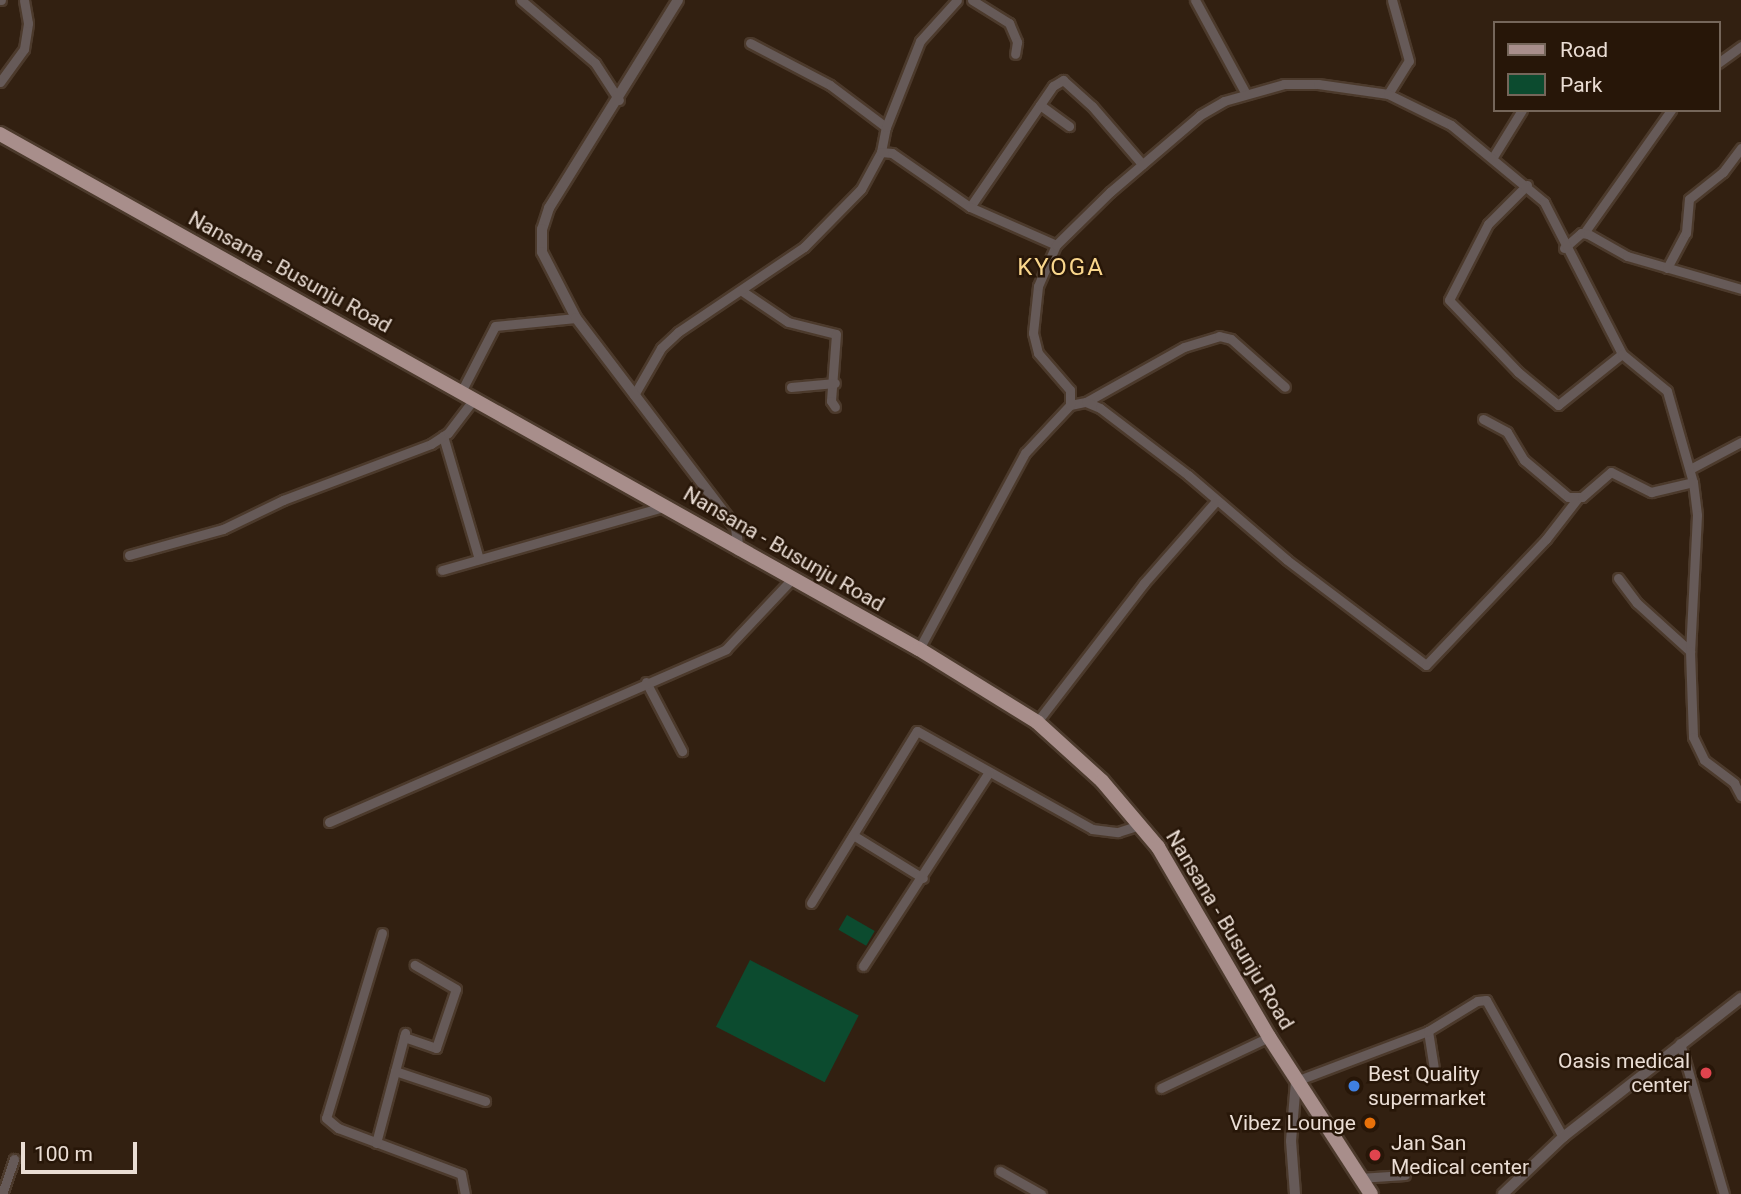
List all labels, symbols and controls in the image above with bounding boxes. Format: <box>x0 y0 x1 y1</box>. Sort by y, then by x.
legend <box>1492 21 1720 112</box>
text: Road <box>1560 38 1608 62</box>
text: Park <box>1560 73 1602 97</box>
street label: Nansana - Busunju Road <box>184 206 396 338</box>
district label: KYOGA <box>1018 254 1104 282</box>
street label: Nansana - Busunju Road <box>679 481 889 617</box>
street label: Nansana - Busunju Road <box>1160 826 1300 1034</box>
place label: Oasis medical center <box>1558 1048 1690 1098</box>
place label: Best Quality supermarket <box>1368 1061 1486 1111</box>
marker: Oasis medical center <box>1696 1063 1716 1083</box>
marker: Best Quality supermarket <box>1346 1078 1362 1094</box>
place label: Vibez Lounge <box>1230 1110 1356 1136</box>
marker: Vibez Lounge <box>1362 1115 1378 1131</box>
scale bar <box>24 1128 140 1172</box>
place label: Jan San Medical center <box>1391 1130 1529 1180</box>
text: 100 m <box>34 1142 93 1166</box>
marker: Jan San Medical center <box>1365 1145 1385 1165</box>

